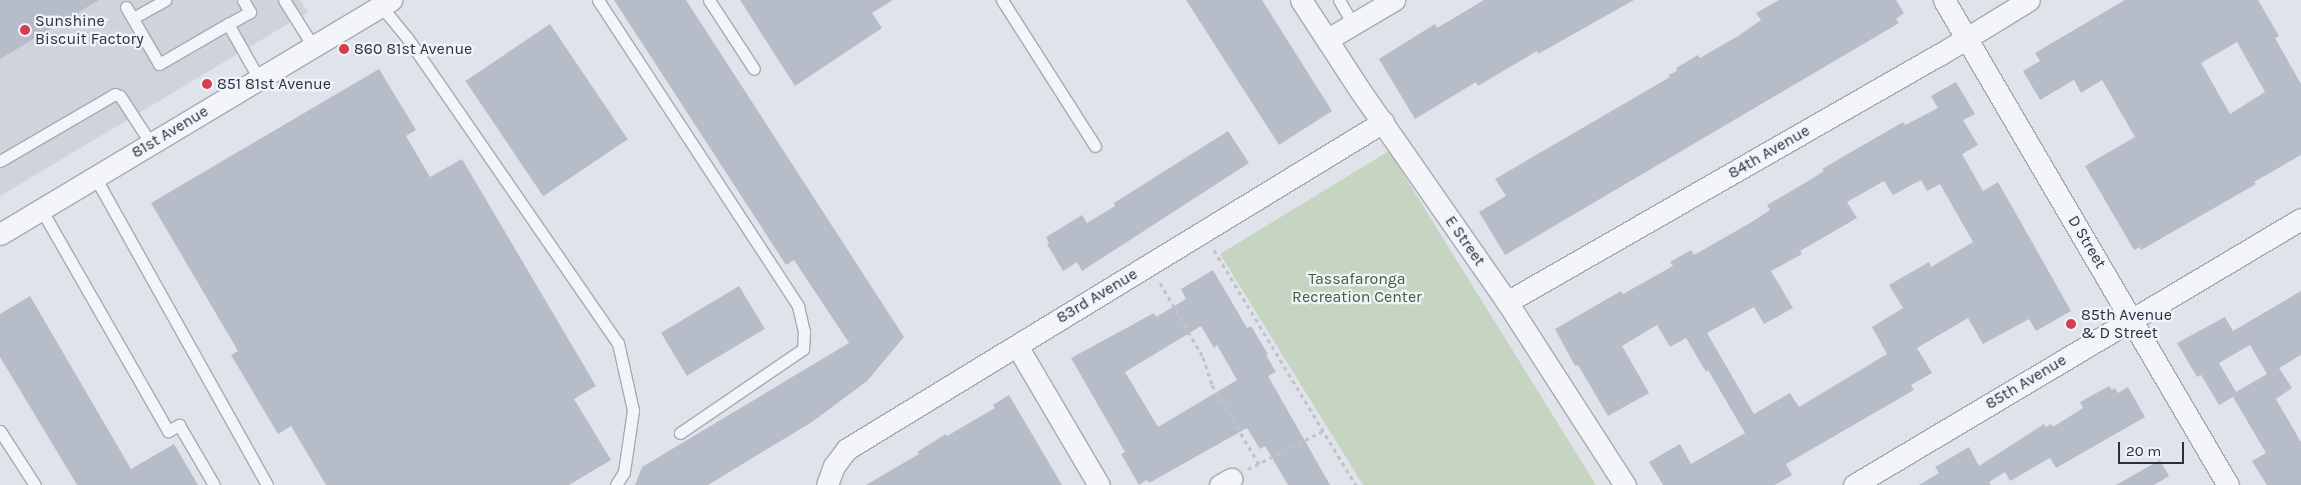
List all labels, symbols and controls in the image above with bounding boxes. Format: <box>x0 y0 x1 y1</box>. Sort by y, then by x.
place label: Sunshine Biscuit Factory <box>35 11 144 49</box>
marker: Sunshine Biscuit Factory <box>19 24 31 36</box>
place label: 860 81st Avenue <box>354 39 472 59</box>
marker: 860 81st Avenue <box>338 43 350 55</box>
place label: 851 81st Avenue <box>217 74 331 94</box>
marker: 851 81st Avenue <box>201 78 213 90</box>
street label: 81st Avenue <box>128 102 212 162</box>
street label: 84th Avenue <box>1725 121 1813 183</box>
street label: E Street <box>1441 212 1489 270</box>
street label: D Street <box>2064 212 2110 272</box>
street label: 83rd Avenue <box>1053 264 1141 328</box>
park label: Tassafaronga Recreation Center <box>1292 269 1422 307</box>
place label: 85th Avenue & D Street <box>2081 305 2172 343</box>
marker: 85th Avenue & D Street <box>2065 318 2077 330</box>
street label: 85th Avenue <box>1982 350 2070 414</box>
scale bar <box>2121 432 2187 464</box>
text: 20 m <box>2126 442 2161 460</box>

